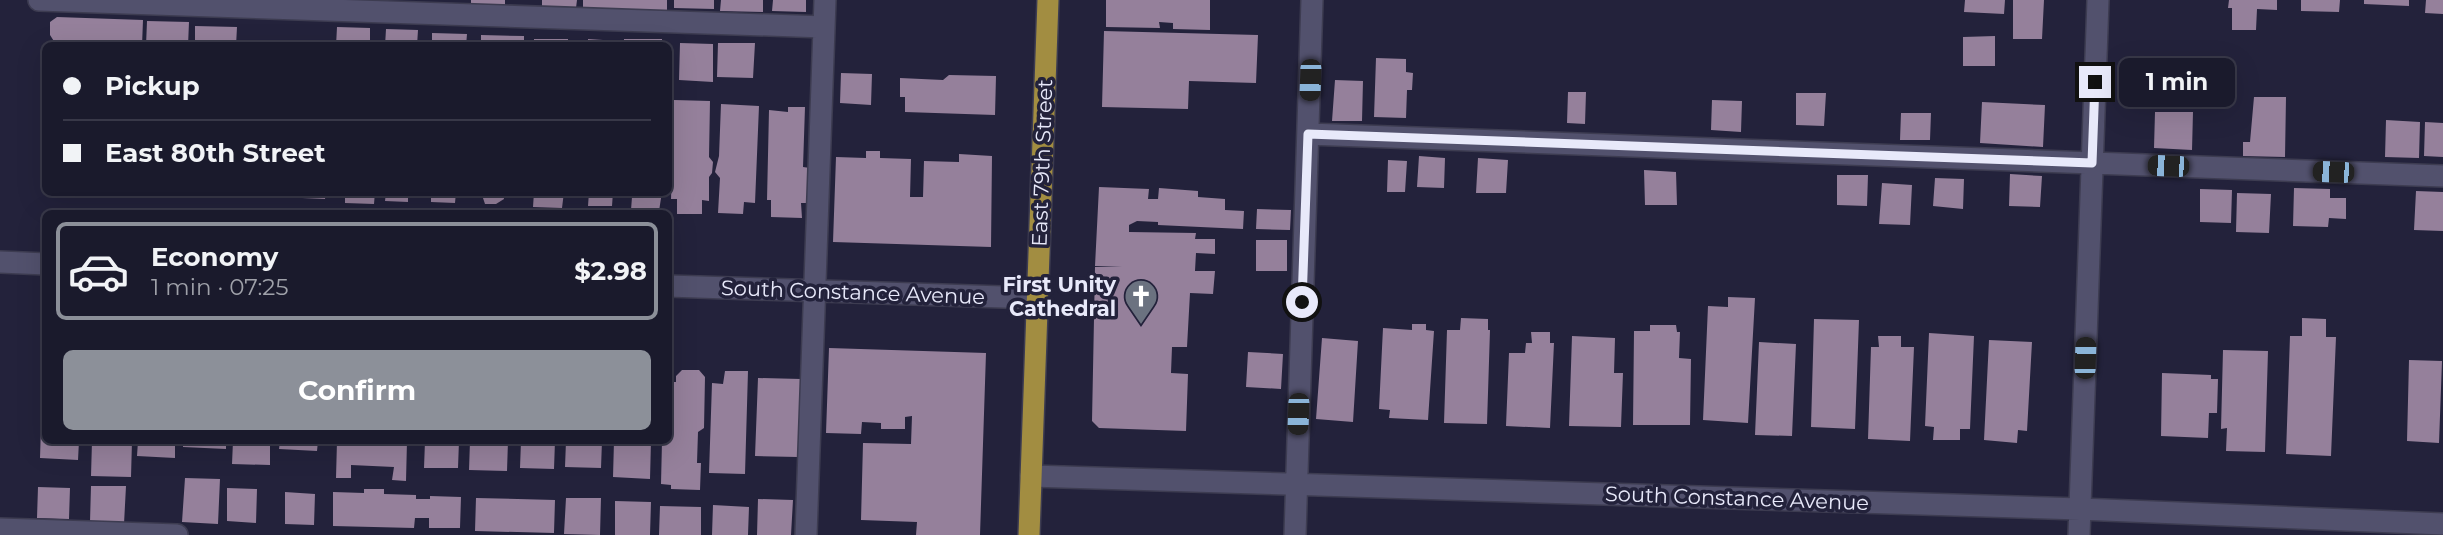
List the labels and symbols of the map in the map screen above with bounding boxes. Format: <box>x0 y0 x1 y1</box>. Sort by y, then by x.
callout: 1 min <box>2120 57 2235 106</box>
car <box>1299 59 1322 101</box>
route end <box>2079 66 2111 98</box>
street label: East 79th Street <box>1027 79 1057 247</box>
car <box>2147 155 2190 177</box>
car <box>2312 161 2355 183</box>
place label: First Unity Cathedral <box>1002 272 1116 321</box>
street label: South Constance Avenue <box>721 275 985 309</box>
church icon: First Unity Cathedral <box>1122 277 1160 326</box>
route start <box>1286 286 1318 318</box>
car <box>2074 337 2097 379</box>
car <box>1287 393 1310 435</box>
street label: South Constance Avenue <box>1605 481 1869 515</box>

